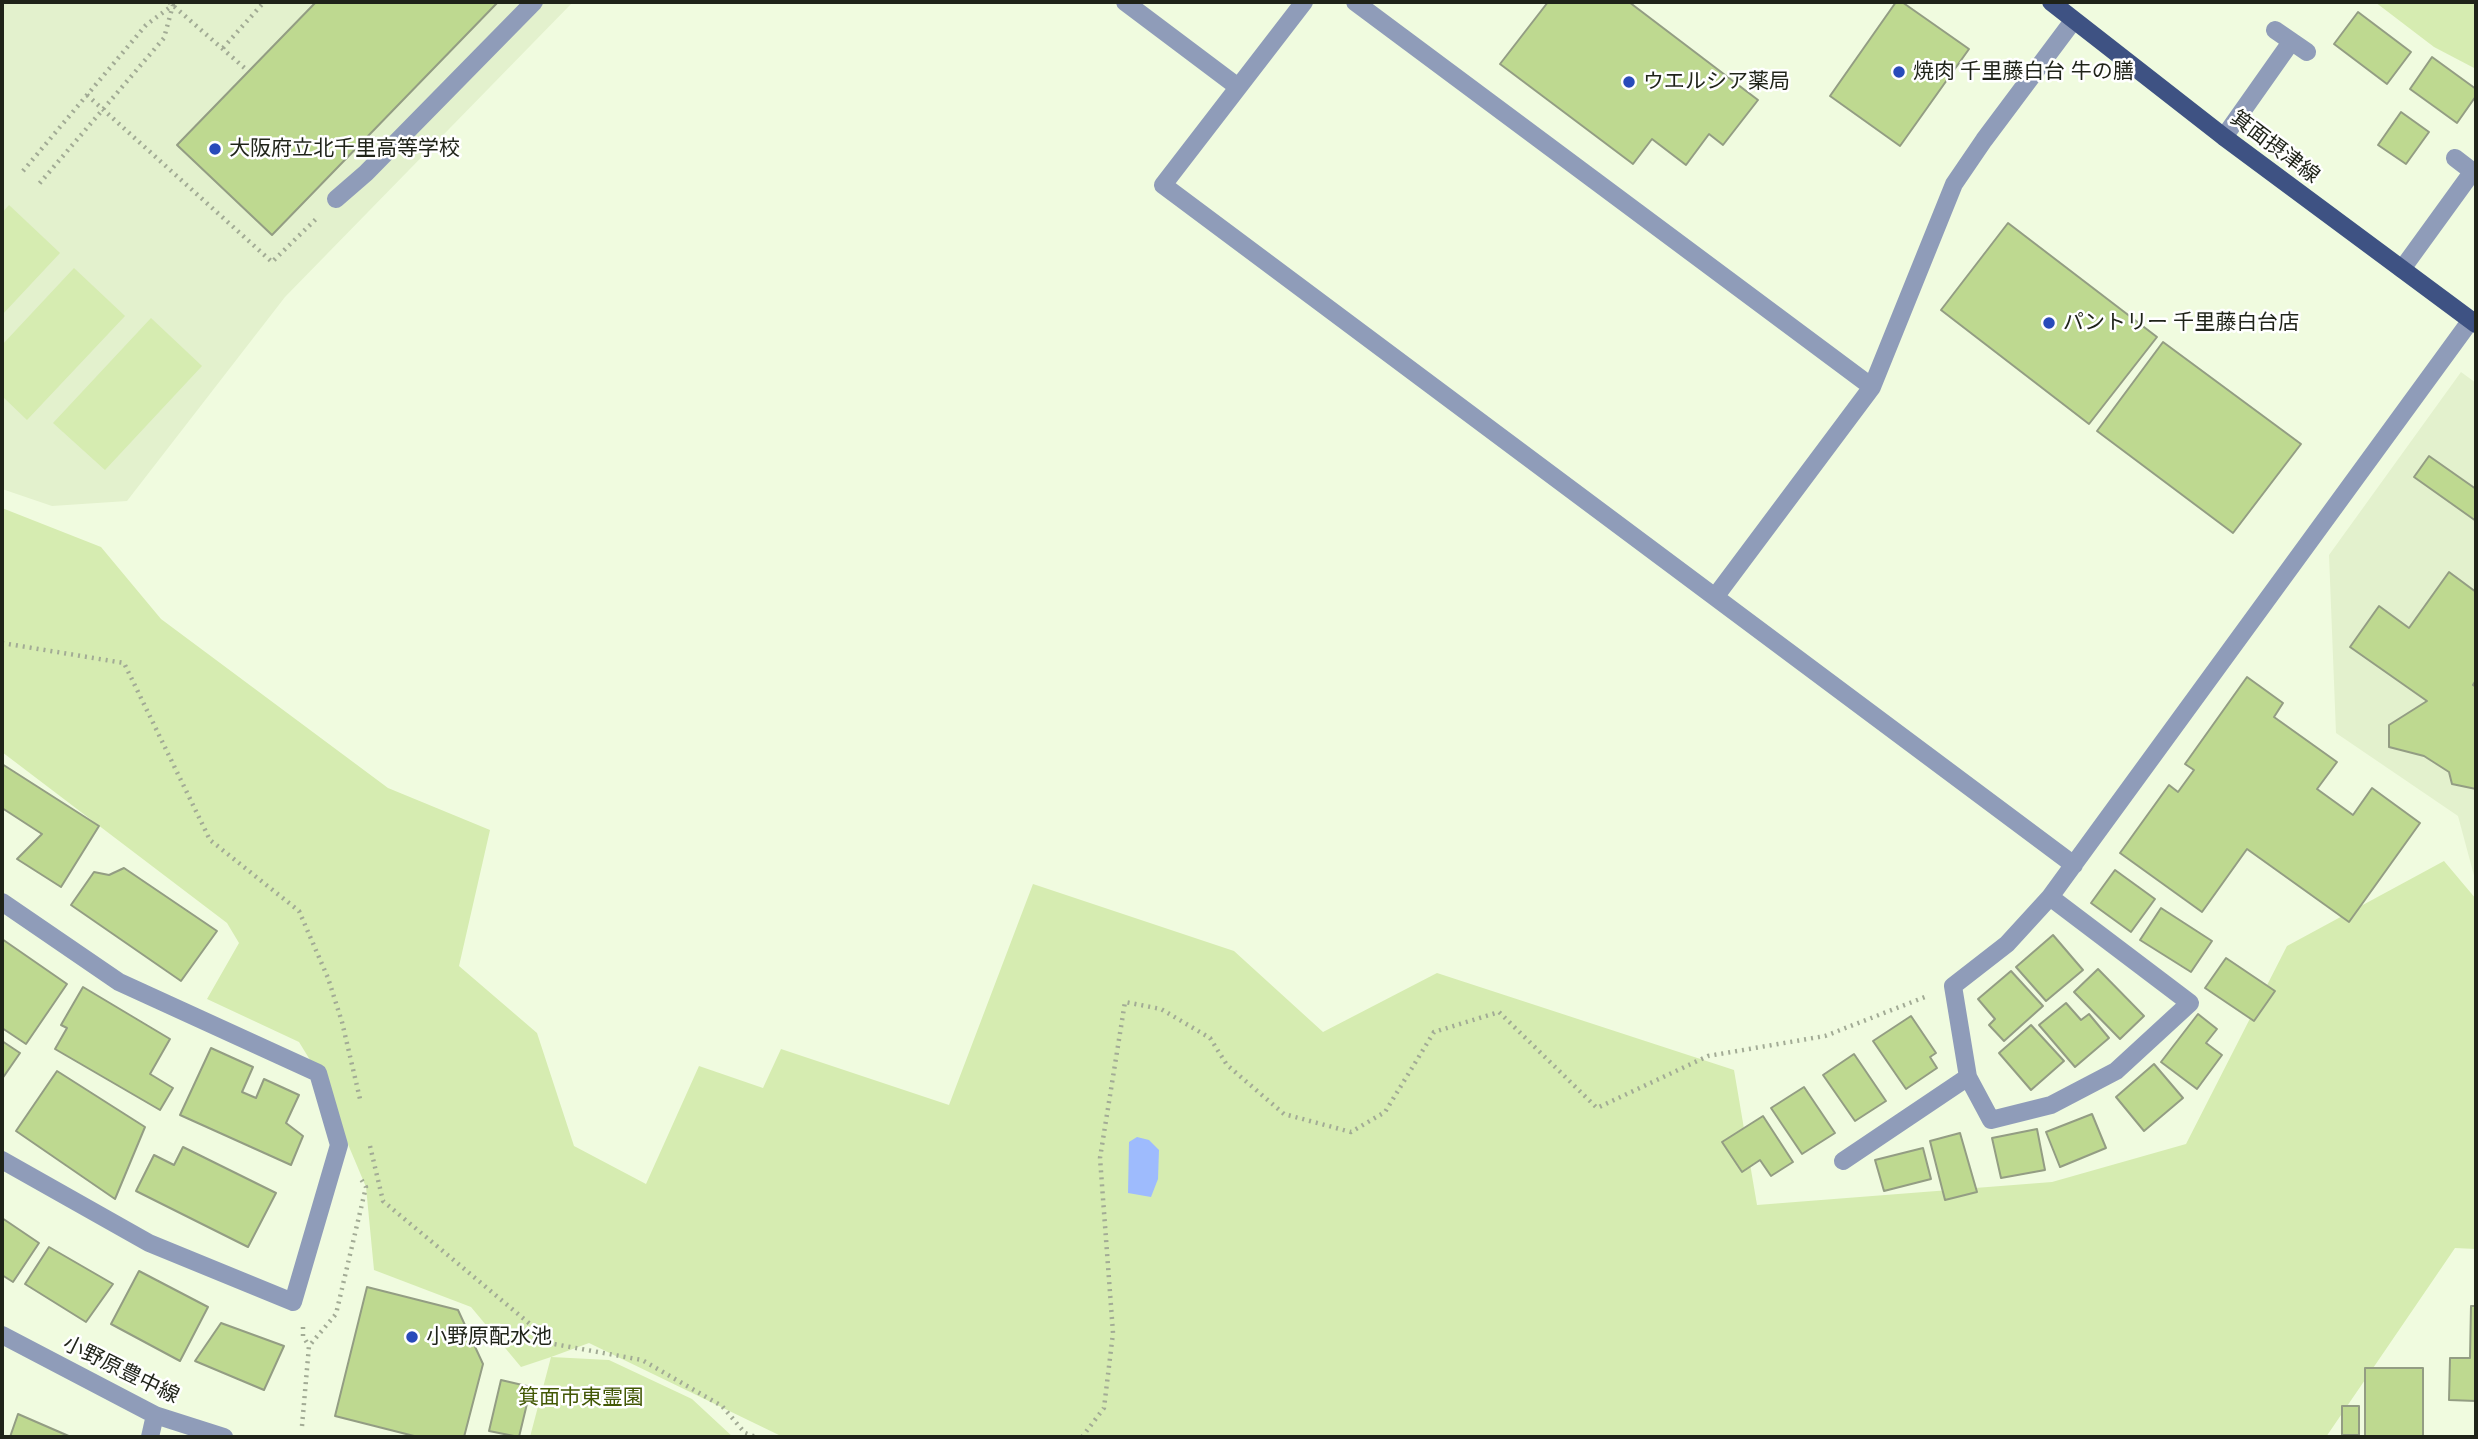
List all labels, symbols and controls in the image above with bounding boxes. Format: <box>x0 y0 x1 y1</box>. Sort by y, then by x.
place label: 焼肉 千里藤白台 牛の膳 <box>1913 59 2134 85</box>
marker: 焼肉 千里藤白台 牛の膳 <box>1891 64 1907 80</box>
place label: ウエルシア薬局 <box>1643 69 1790 95</box>
marker: ウエルシア薬局 <box>1621 74 1637 90</box>
street label: 箕面摂津線 <box>2225 105 2325 189</box>
place label: 大阪府立北千里高等学校 <box>229 136 460 162</box>
marker: 大阪府立北千里高等学校 <box>207 141 223 157</box>
place label: パントリー 千里藤白台店 <box>2063 310 2299 336</box>
marker: パントリー 千里藤白台店 <box>2041 315 2057 331</box>
place label: 小野原配水池 <box>426 1324 552 1350</box>
marker: 小野原配水池 <box>404 1329 420 1345</box>
street label: 小野原豊中線 <box>59 1331 183 1409</box>
park label: 箕面市東霊園 <box>518 1385 644 1411</box>

